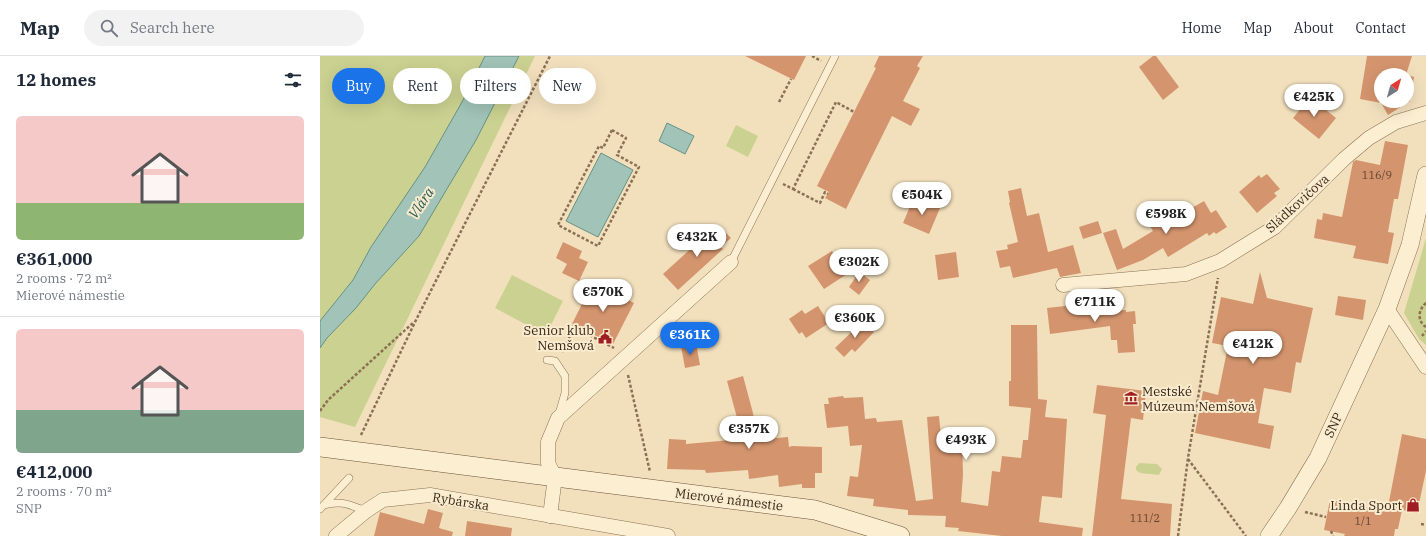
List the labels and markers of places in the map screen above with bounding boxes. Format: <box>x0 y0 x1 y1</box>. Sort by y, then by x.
pin: €425K <box>1286 84 1342 118</box>
pin: €504K <box>894 182 950 216</box>
pin: €598K <box>1138 201 1194 235</box>
pin: €432K <box>669 224 725 258</box>
pin: €302K <box>831 249 887 283</box>
pin: €570K <box>575 279 631 313</box>
pin: €711K <box>1067 289 1123 323</box>
pin: €360K <box>827 305 883 339</box>
place label: Senior klub Nemšová <box>524 322 594 354</box>
pin: €361K <box>662 322 718 356</box>
public building icon: Senior klub Nemšová <box>597 329 613 345</box>
pin: €412K <box>1225 331 1281 365</box>
place label: Mestské Múzeum Nemšová <box>1142 383 1255 415</box>
museum icon: Mestské Múzeum Nemšová <box>1123 390 1139 406</box>
pin: €357K <box>721 416 777 450</box>
pin: €493K <box>938 427 994 461</box>
place label: Linda Sport <box>1330 497 1402 514</box>
shop icon: Linda Sport <box>1405 497 1421 513</box>

